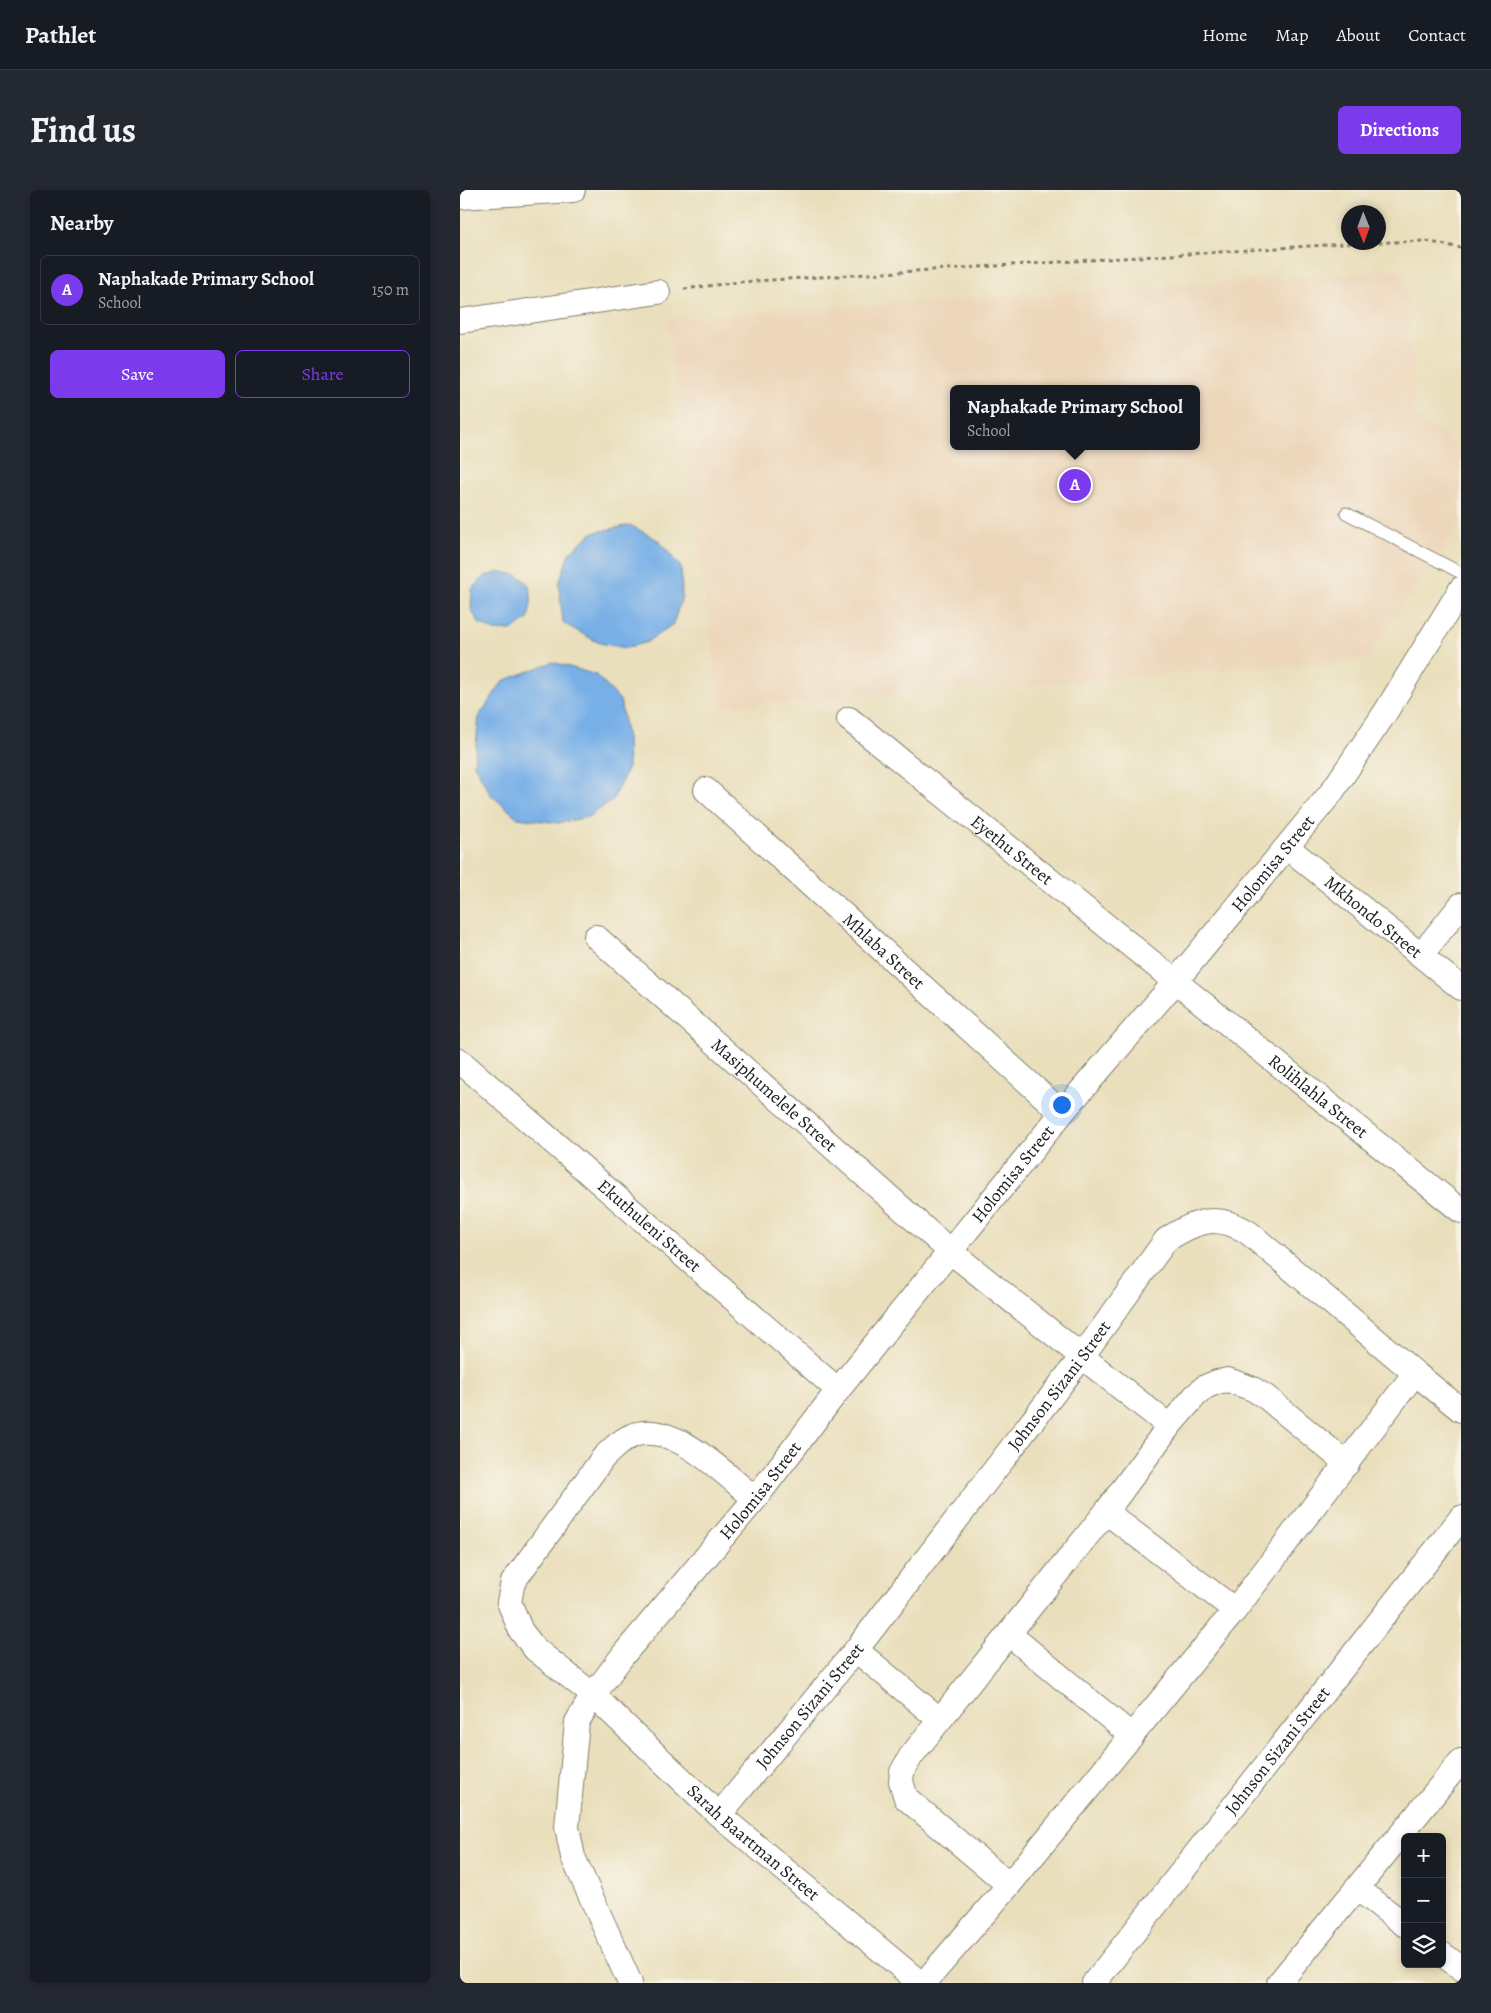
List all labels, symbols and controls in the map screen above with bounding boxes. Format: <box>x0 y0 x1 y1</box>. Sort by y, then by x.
text: Pathlet <box>25 19 96 51</box>
text: Home <box>1202 23 1247 47</box>
text: Map <box>1275 23 1308 47</box>
text: About <box>1336 23 1380 47</box>
text: Contact <box>1408 23 1466 47</box>
text: Find us <box>30 106 136 154</box>
button: Directions <box>1338 106 1461 154</box>
north arrow <box>1341 205 1386 250</box>
text: Nearby <box>50 209 113 237</box>
text: Naphakade Primary School <box>98 266 314 292</box>
text: A <box>62 279 72 301</box>
text: 150 m <box>372 279 409 301</box>
text: School <box>98 292 141 314</box>
button: Save <box>50 350 225 398</box>
button: Share <box>235 350 410 398</box>
popup <box>950 385 1200 450</box>
text: Naphakade Primary School <box>967 394 1183 420</box>
text: School <box>967 420 1010 442</box>
pin: A <box>1059 466 1091 504</box>
street label: Eyethu Street <box>966 810 1058 890</box>
street label: Holomisa Street <box>1226 810 1320 917</box>
street label: Mkhondo Street <box>1319 870 1427 964</box>
street label: Mhlaba Street <box>837 908 930 995</box>
street label: Masiphumelele Street <box>706 1033 842 1157</box>
street label: Rolihlahla Street <box>1263 1049 1373 1144</box>
your location <box>1049 1092 1075 1118</box>
street label: Holomisa Street <box>966 1120 1060 1228</box>
street label: Ekuthuleni Street <box>592 1174 706 1278</box>
street label: Johnson Sizani Street <box>1002 1316 1116 1455</box>
street label: Holomisa Street <box>714 1436 807 1545</box>
street label: Johnson Sizani Street <box>750 1638 869 1774</box>
street label: Johnson Sizani Street <box>1219 1681 1336 1820</box>
street label: Sarah Baartman Street <box>682 1779 825 1906</box>
map controls <box>1401 1833 1446 1968</box>
button: + <box>1401 1833 1446 1878</box>
button: − <box>1401 1878 1446 1923</box>
button: layers <box>1401 1923 1446 1968</box>

